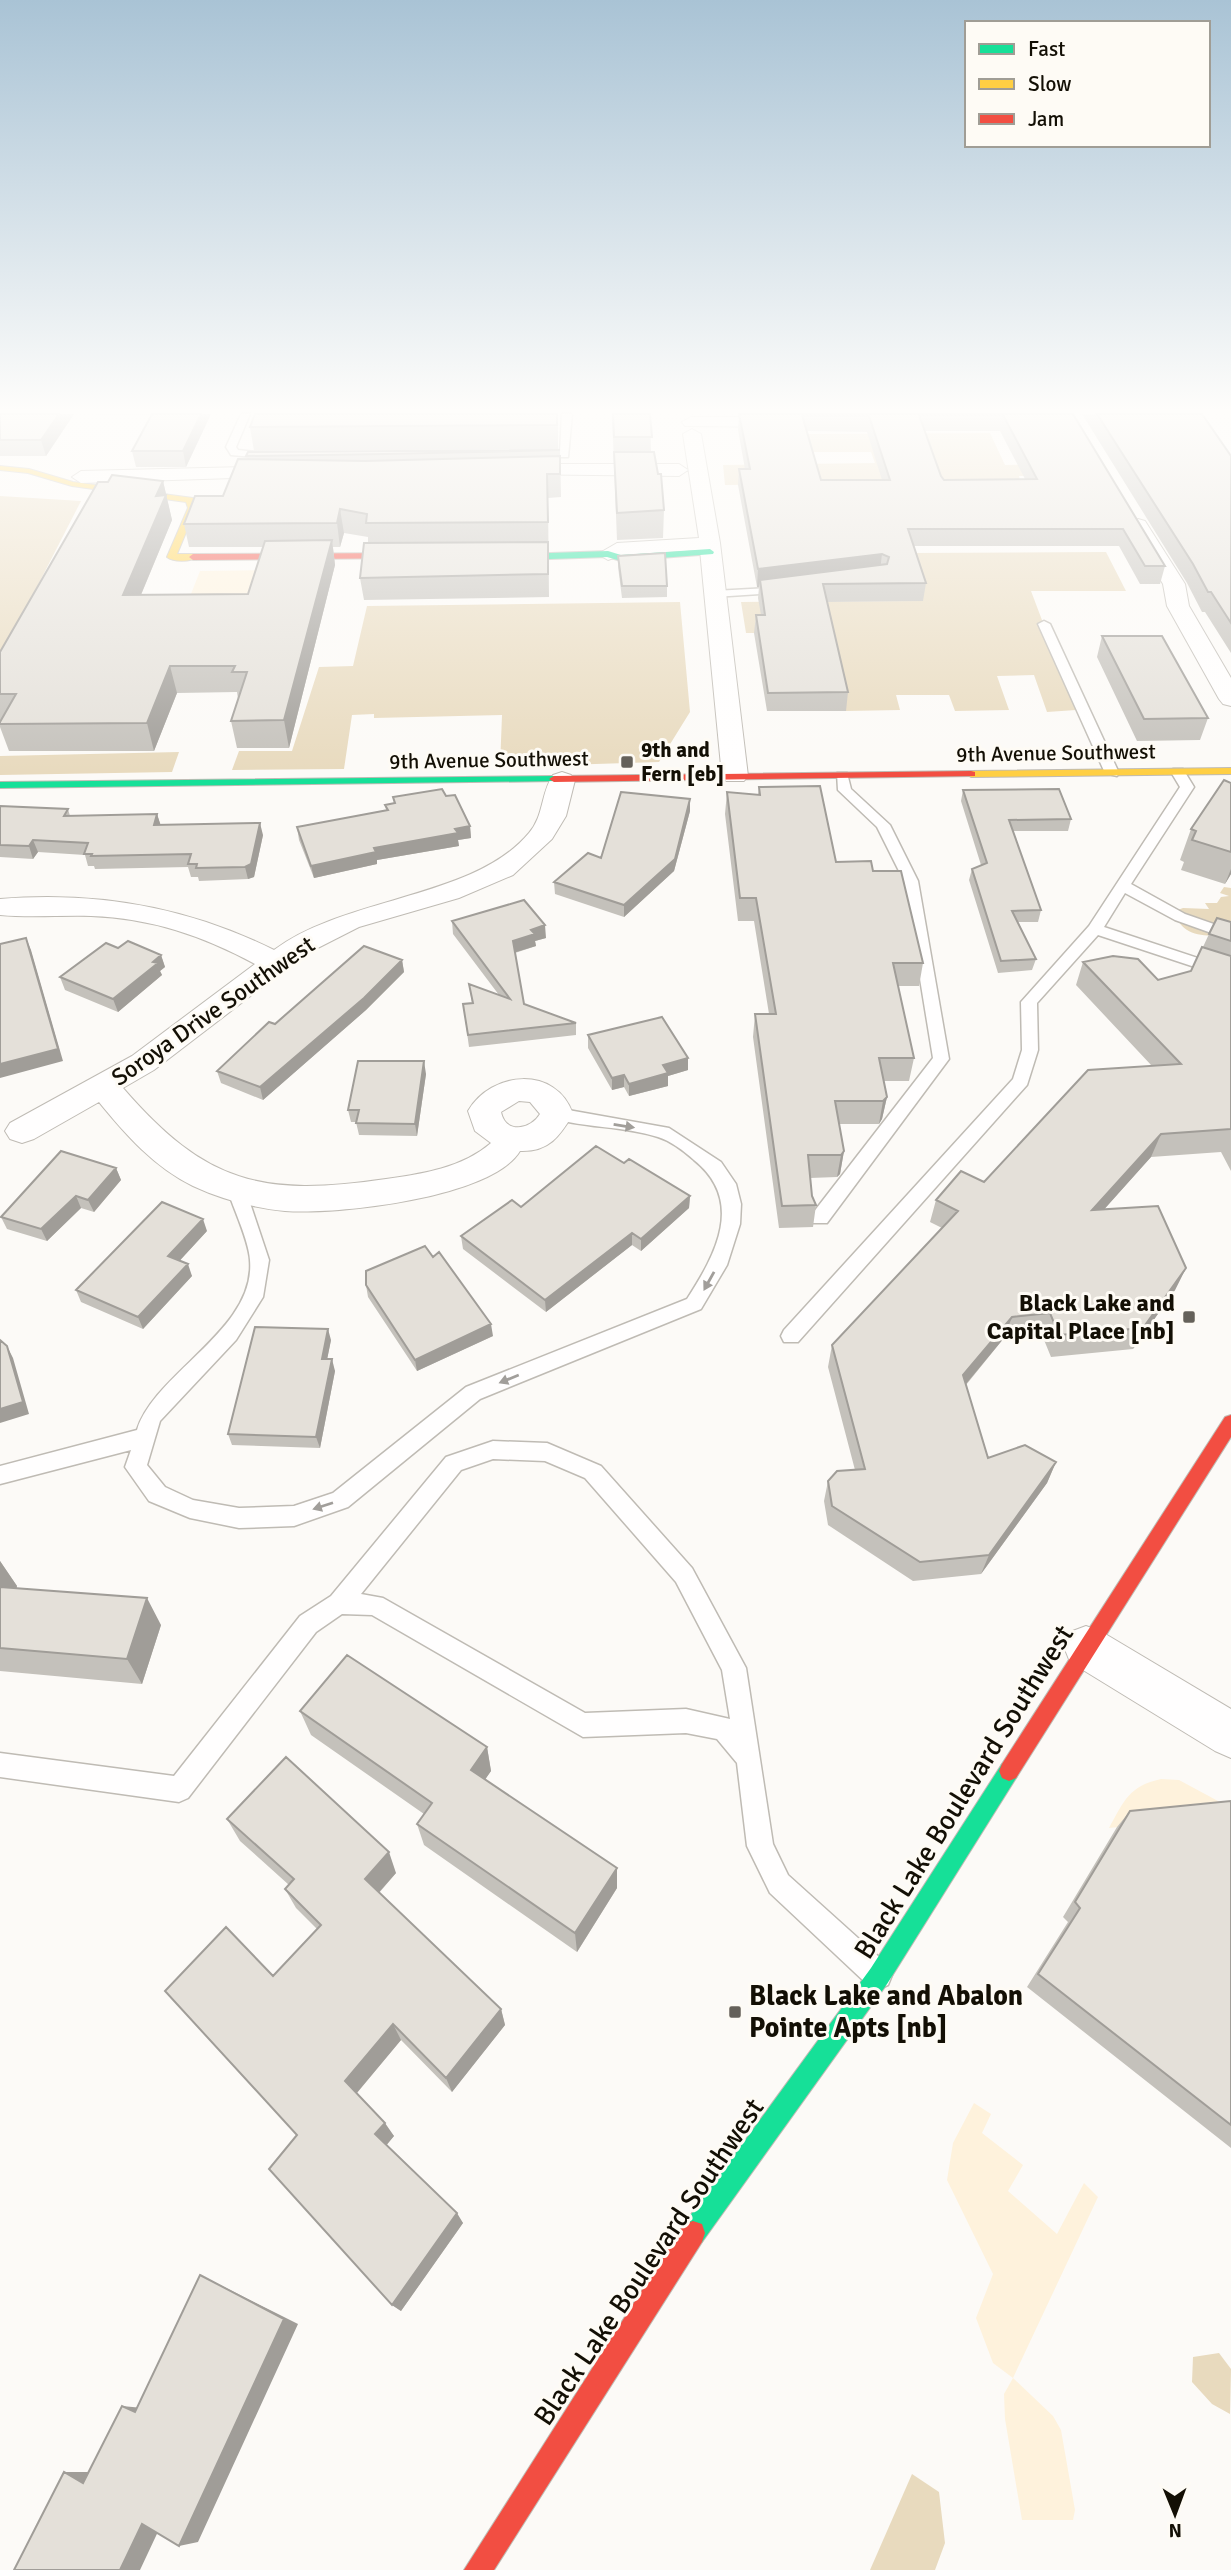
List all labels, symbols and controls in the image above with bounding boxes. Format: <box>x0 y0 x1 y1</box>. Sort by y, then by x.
legend <box>965 21 1210 147</box>
text: Fast <box>1028 36 1065 62</box>
text: Slow <box>1028 71 1072 97</box>
text: Jam <box>1028 106 1064 132</box>
place label: 9th and Fern [eb] <box>641 737 725 787</box>
street label: 9th Avenue Southwest <box>956 738 1156 768</box>
street label: 9th Avenue Southwest <box>389 745 589 775</box>
marker: 9th and Fern [eb] <box>619 754 635 770</box>
street label: Soroya Drive Southwest <box>105 929 321 1093</box>
one-way arrow <box>613 1121 635 1132</box>
one-way arrow <box>703 1271 715 1291</box>
place label: Black Lake and Capital Place [nb] <box>987 1288 1175 1346</box>
marker: Black Lake and Capital Place [nb] <box>1181 1309 1197 1325</box>
one-way arrow <box>498 1374 519 1385</box>
one-way arrow <box>312 1501 333 1512</box>
street label: Black Lake Boulevard Southwest <box>847 1619 1081 1965</box>
place label: Black Lake and Abalon Pointe Apts [nb] <box>749 1979 1023 2045</box>
marker: Black Lake and Abalon Pointe Apts [nb] <box>727 2004 743 2020</box>
street label: Black Lake Boulevard Southwest <box>527 2092 771 2432</box>
north arrow <box>1140 2479 1210 2549</box>
text: N <box>1168 2518 1182 2542</box>

